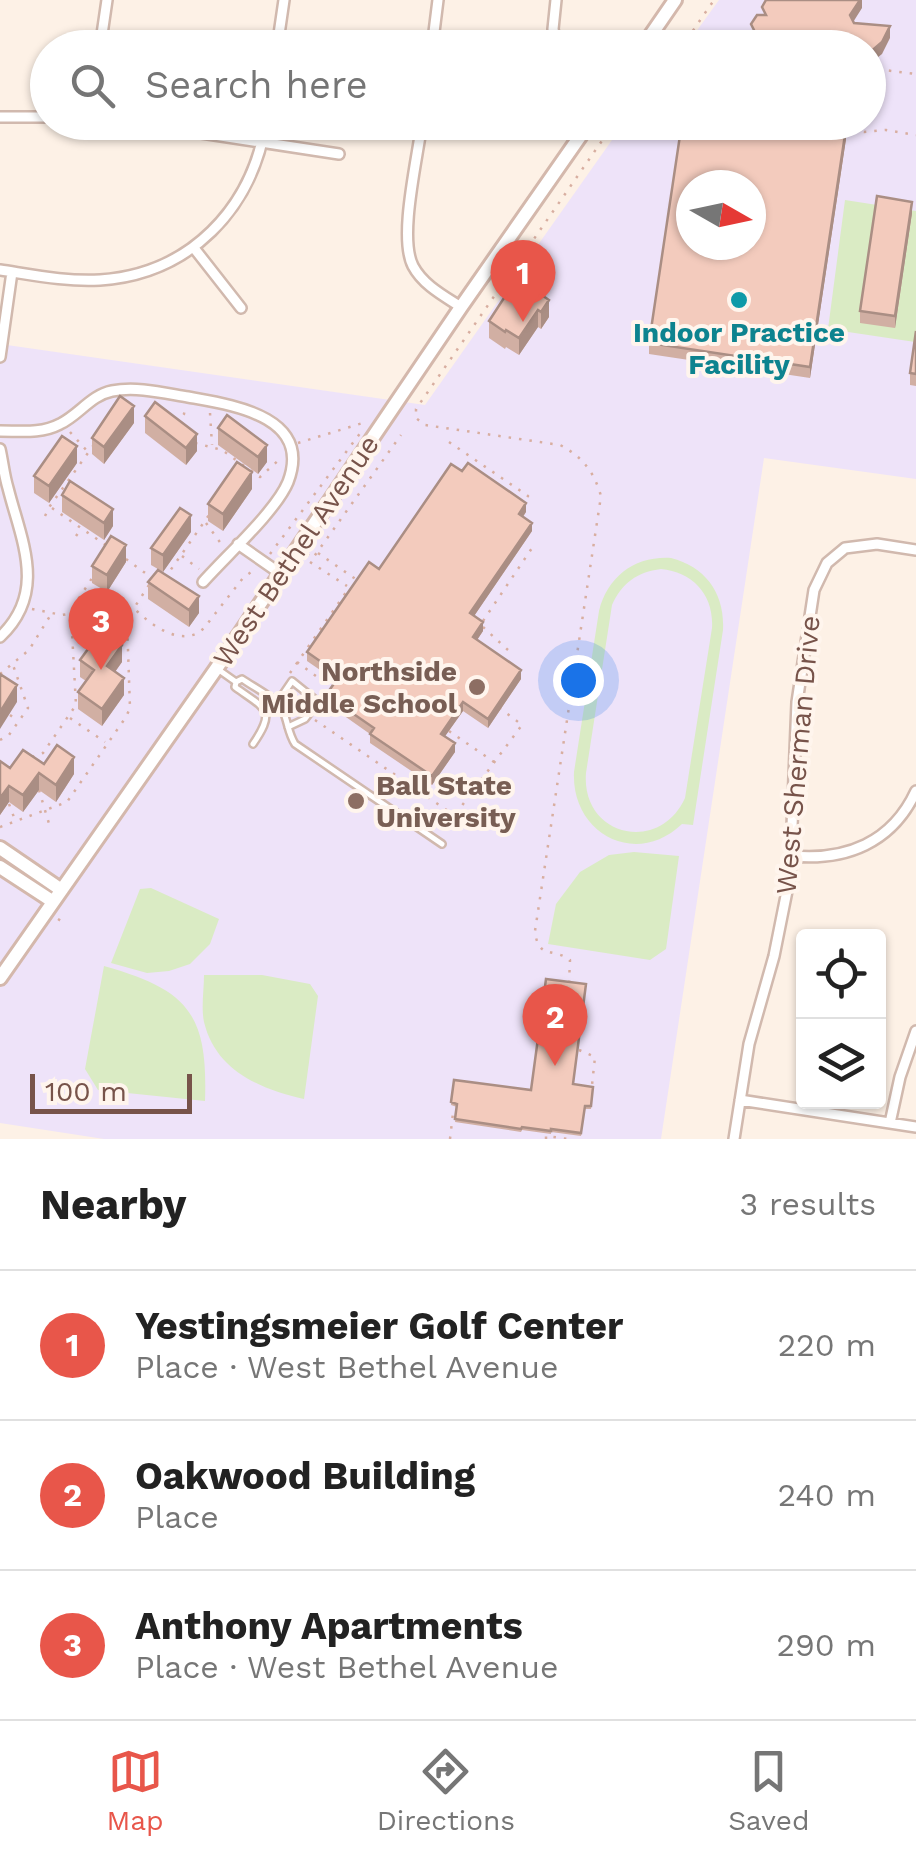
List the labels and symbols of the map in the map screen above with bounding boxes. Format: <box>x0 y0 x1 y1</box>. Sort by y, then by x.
north arrow <box>676 170 766 260</box>
pin: 1 <box>490 240 556 322</box>
marker: Indoor Practice Facility <box>728 289 750 311</box>
place label: Indoor Practice Facility <box>633 316 845 381</box>
street label: West Bethel Avenue <box>206 429 386 673</box>
pin: 3 <box>68 588 134 670</box>
street label: West Sherman Drive <box>769 614 827 896</box>
place label: Northside Middle School <box>261 655 458 720</box>
your location <box>553 655 604 706</box>
marker: Northside Middle School <box>466 676 488 698</box>
place label: Ball State University <box>376 769 516 834</box>
marker: Ball State University <box>345 790 367 812</box>
pin: 2 <box>522 984 588 1066</box>
scale bar <box>30 1069 192 1114</box>

